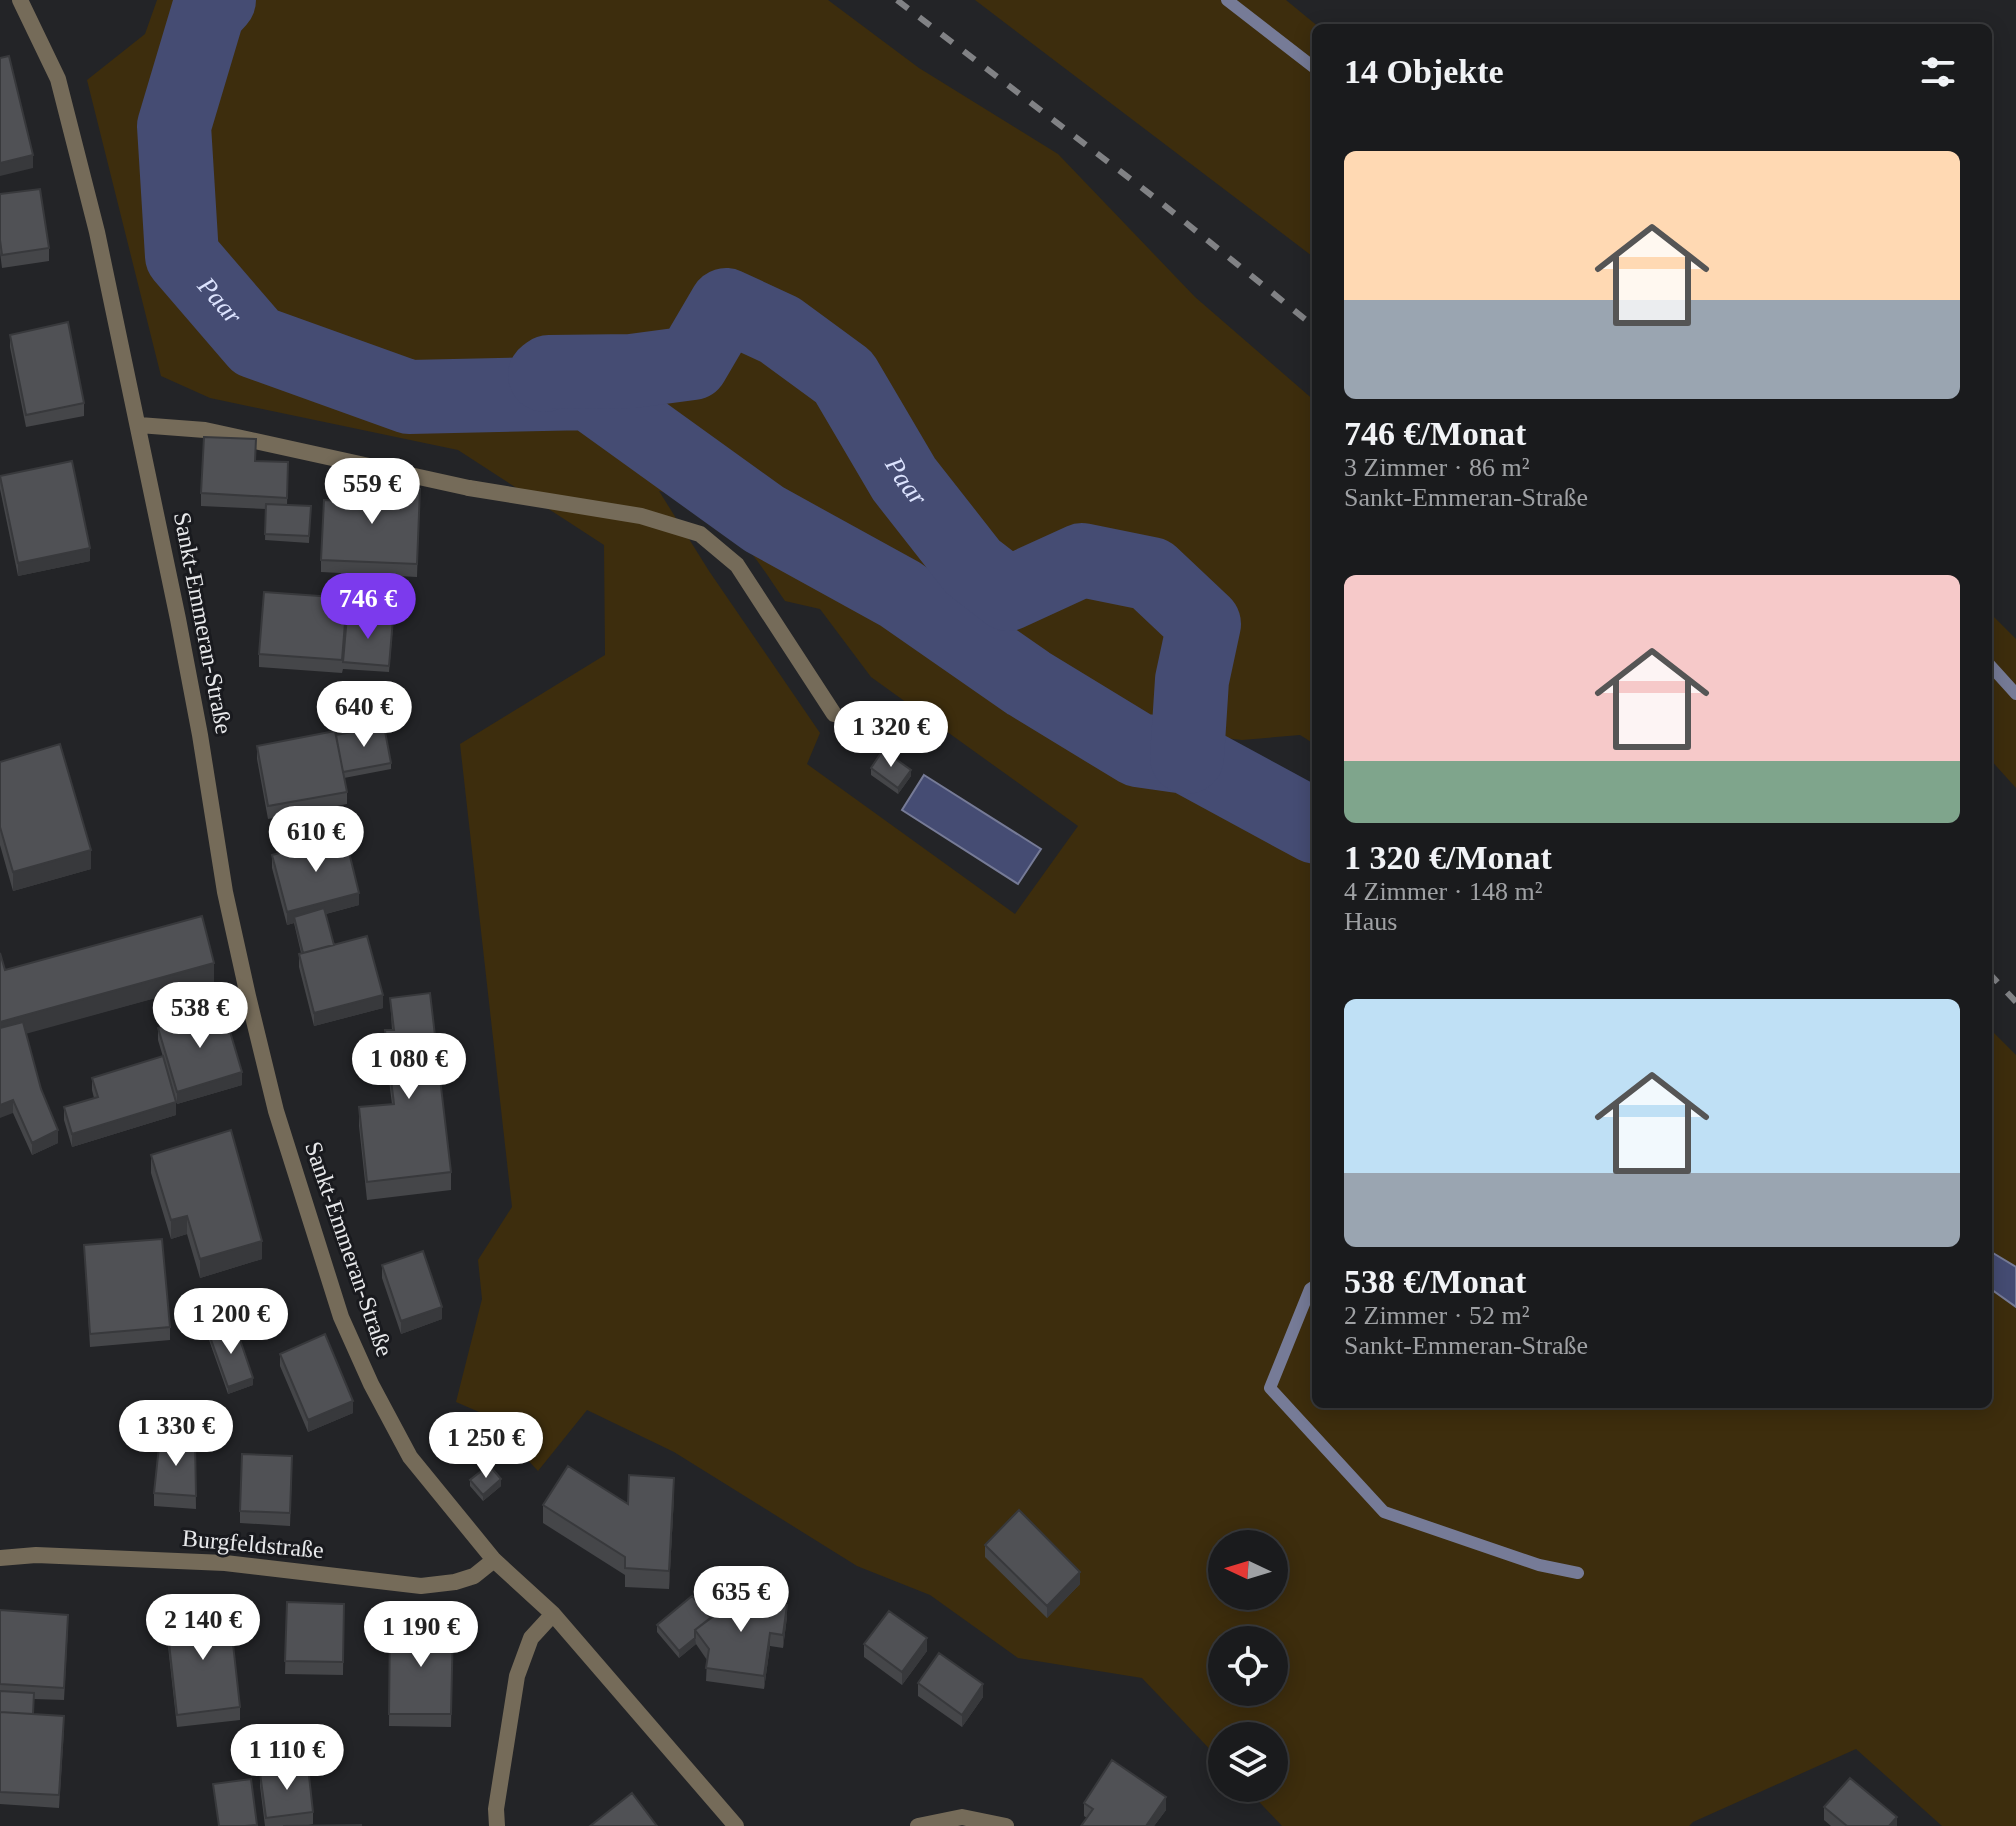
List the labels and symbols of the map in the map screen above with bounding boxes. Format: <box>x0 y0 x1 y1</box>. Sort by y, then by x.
water label: Paar <box>191 271 248 331</box>
water label: Paar <box>879 451 933 512</box>
pin: 559 € <box>316 458 428 526</box>
street label: Sankt-Emmeran-Straße <box>169 510 237 736</box>
pin: 746 € <box>312 573 424 641</box>
pin: 640 € <box>308 681 420 749</box>
pin: 1 320 € <box>817 701 965 769</box>
pin: 610 € <box>260 806 372 874</box>
pin: 538 € <box>144 982 256 1050</box>
pin: 1 080 € <box>335 1033 483 1101</box>
street label: Sankt-Emmeran-Straße <box>300 1138 398 1360</box>
pin: 1 200 € <box>157 1288 305 1356</box>
pin: 1 330 € <box>102 1400 250 1468</box>
pin: 1 250 € <box>412 1412 560 1480</box>
street label: Burgfeldstraße <box>181 1525 325 1563</box>
north arrow <box>1208 1530 1288 1610</box>
pin: 635 € <box>685 1566 797 1634</box>
pin: 2 140 € <box>129 1594 277 1662</box>
pin: 1 190 € <box>347 1601 495 1669</box>
pin: 1 110 € <box>213 1724 361 1792</box>

